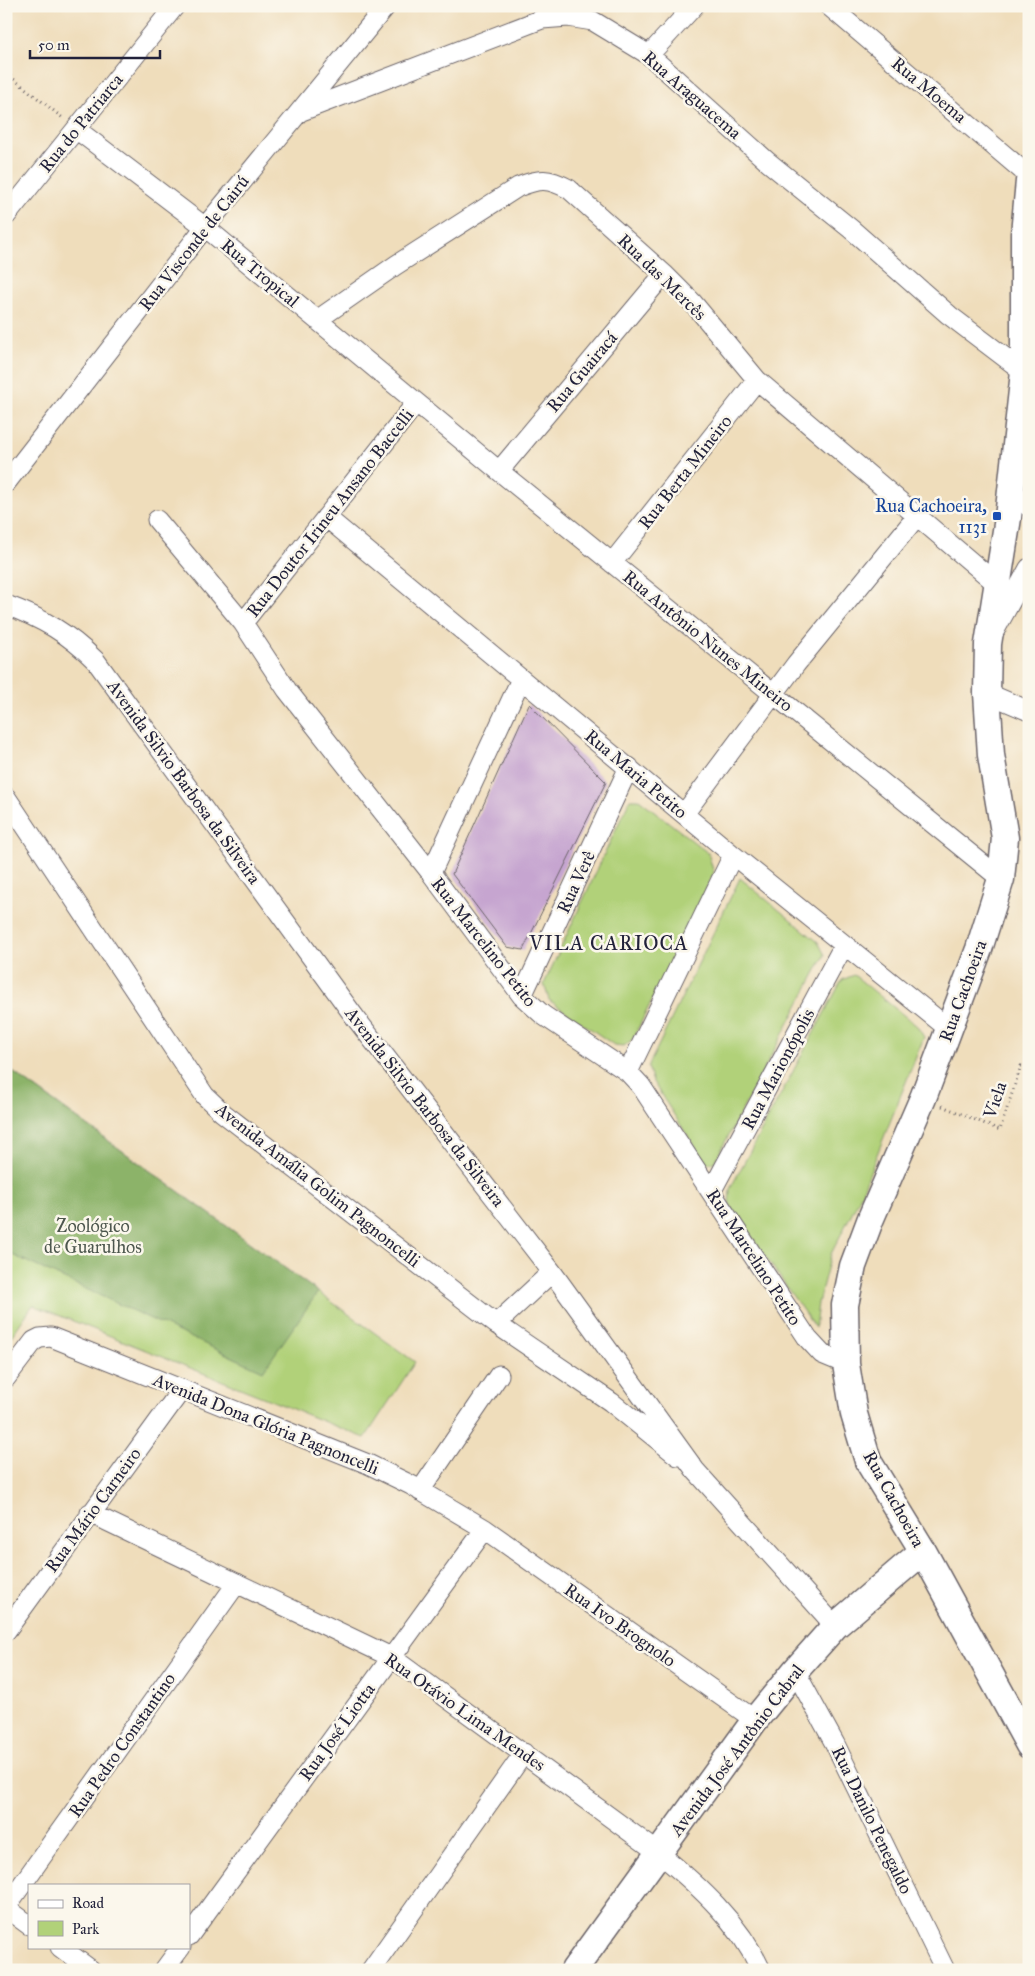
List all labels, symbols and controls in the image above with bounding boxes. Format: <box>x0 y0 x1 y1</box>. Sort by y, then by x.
scale bar <box>30 28 160 60</box>
text: 50 m <box>38 36 70 54</box>
street label: Rua Araguacema <box>637 46 746 145</box>
street label: Rua Moema <box>887 52 971 128</box>
street label: Rua do Patriarca <box>34 69 128 177</box>
street label: Rua Visconde de Cairú <box>134 170 254 315</box>
street label: Rua das Mercês <box>613 229 711 325</box>
street label: Rua Tropical <box>216 234 304 312</box>
street label: Rua Guairacá <box>542 327 622 417</box>
street label: Rua Doutor Irineu Ansano Baccelli <box>242 404 418 622</box>
street label: Rua Berta Mineiro <box>634 410 736 534</box>
place label: Rua Cachoeira, 1131 <box>875 495 987 538</box>
marker: Rua Cachoeira, 1131 <box>991 510 1003 522</box>
street label: Rua Antônio Nunes Mineiro <box>619 566 797 716</box>
street label: Avenida Silvio Barbosa da Silveira <box>102 675 266 889</box>
street label: Rua Maria Petito <box>580 725 692 823</box>
street label: Rua Verê <box>552 847 600 917</box>
street label: Rua Marcelino Petito <box>427 873 541 1011</box>
district label: VILA CARIOCA <box>528 931 689 955</box>
street label: Rua Cachoeira <box>934 937 992 1045</box>
street label: Avenida Silvio Barbosa da Silveira <box>340 1002 510 1211</box>
street label: Rua Marionópolis <box>737 1005 819 1133</box>
street label: Viela <box>978 1078 1012 1122</box>
street label: Avenida Amália Golim Pagnoncelli <box>210 1097 425 1273</box>
street label: Rua Marcelino Petito <box>702 1185 806 1329</box>
park label: Zoológico de Guarulhos <box>44 1215 142 1258</box>
street label: Avenida Dona Glória Pagnoncelli <box>148 1368 382 1480</box>
street label: Rua Mário Carneiro <box>40 1443 146 1577</box>
street label: Rua Cachoeira <box>858 1447 930 1551</box>
street label: Rua Ivo Brognolo <box>559 1578 680 1673</box>
street label: Rua Otávio Lima Mendes <box>380 1648 550 1776</box>
street label: Avenida José Antônio Cabral <box>665 1660 810 1842</box>
street label: Rua Pedro Constantino <box>64 1668 180 1822</box>
street label: Rua José Liotta <box>294 1679 381 1786</box>
street label: Rua Danilo Penegaldo <box>826 1743 917 1898</box>
legend <box>28 1884 190 1948</box>
text: Road <box>72 1894 104 1912</box>
text: Park <box>72 1920 99 1938</box>

